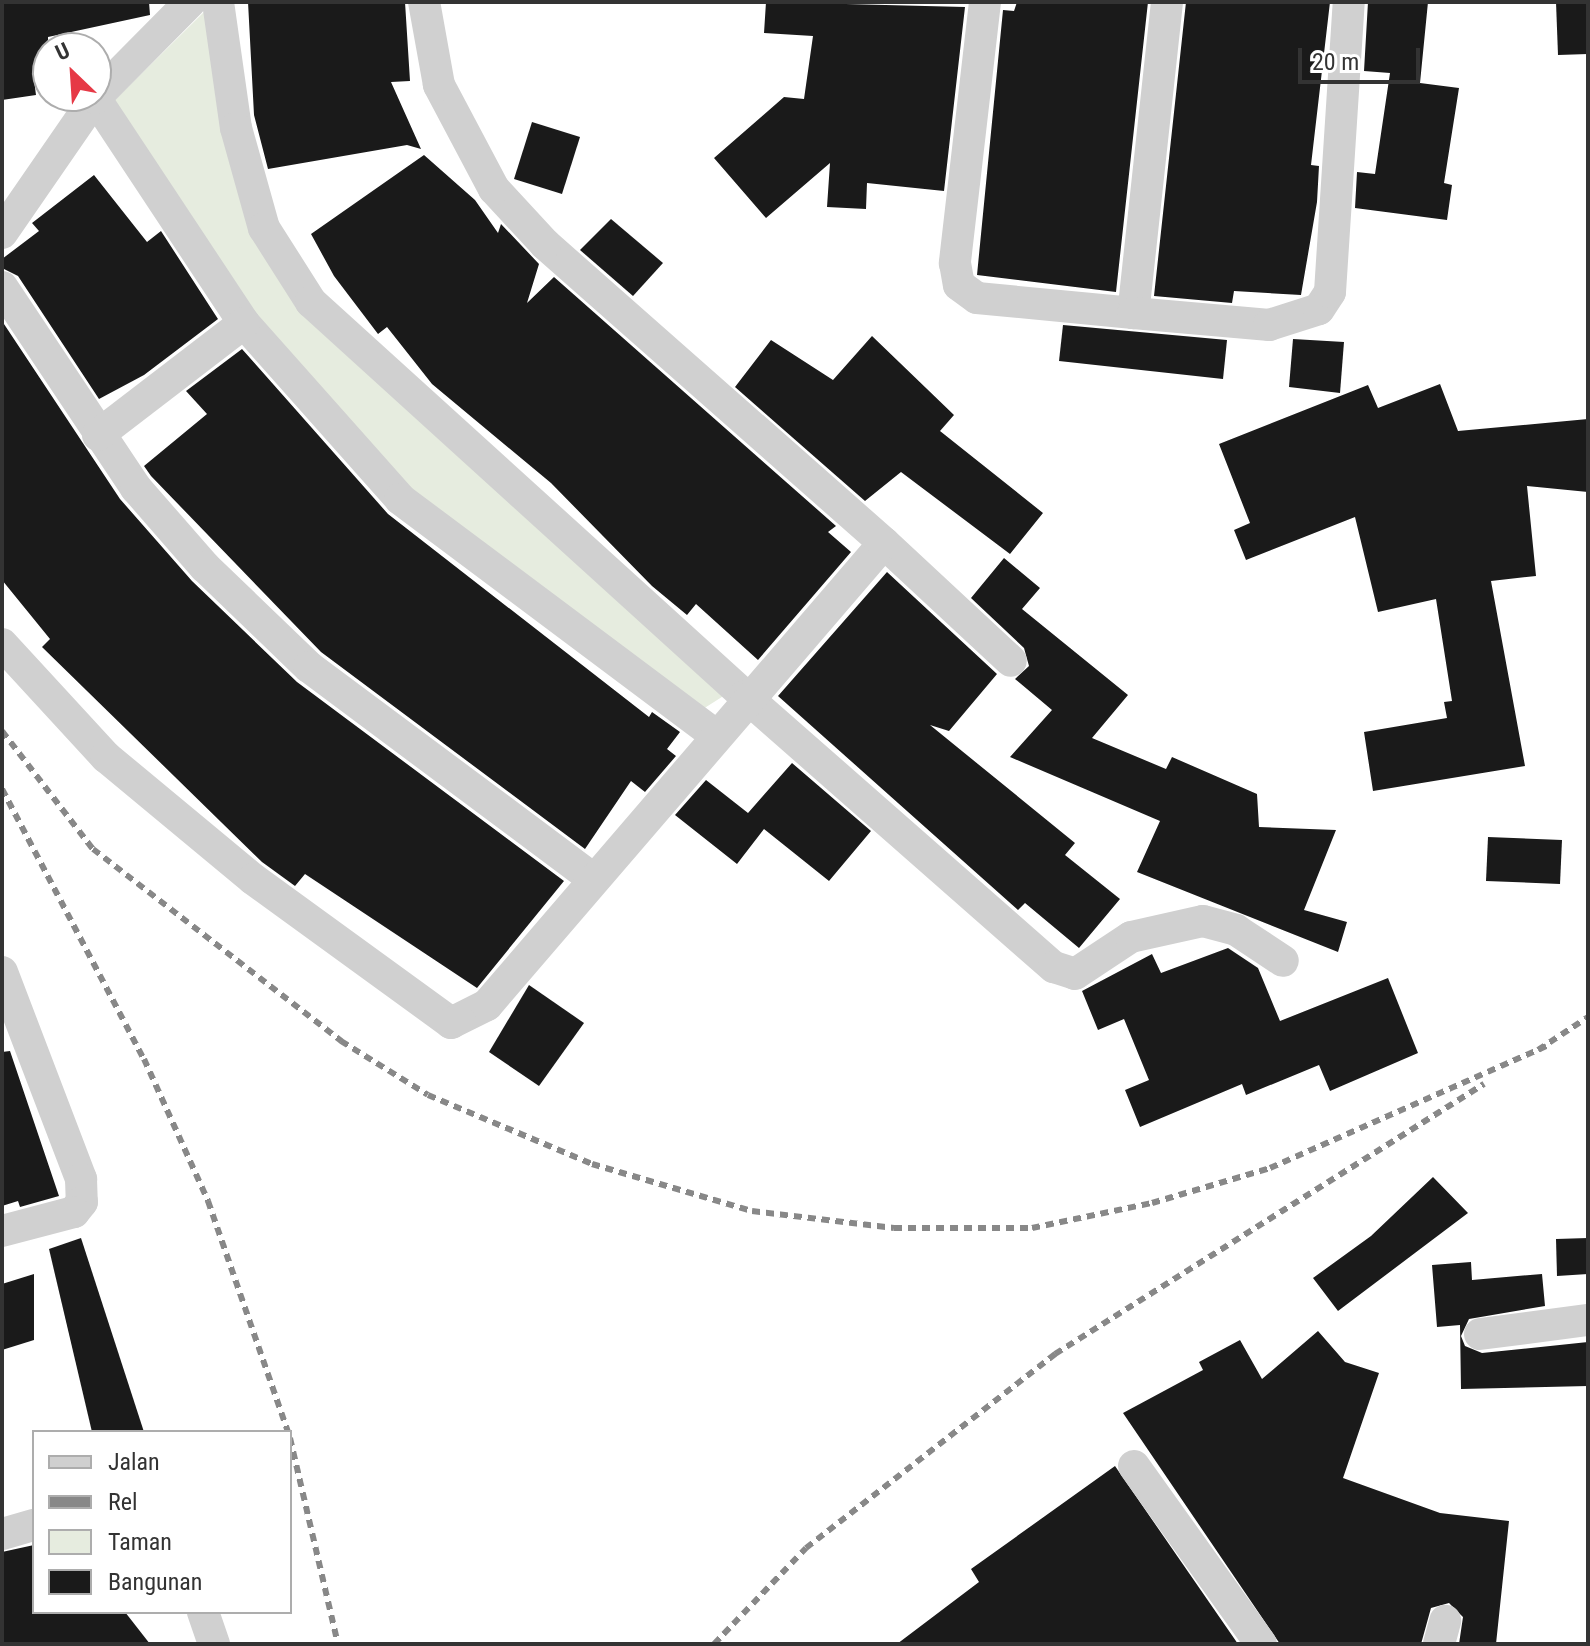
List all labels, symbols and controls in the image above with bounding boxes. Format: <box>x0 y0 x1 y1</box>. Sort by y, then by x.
north arrow <box>32 32 112 112</box>
scale bar <box>1302 32 1424 82</box>
text: U <box>52 38 73 66</box>
text: 20 m <box>1312 48 1359 76</box>
legend <box>32 1430 292 1614</box>
text: Jalan <box>108 1448 160 1476</box>
text: Rel <box>108 1488 138 1516</box>
text: Taman <box>108 1528 172 1556</box>
text: Bangunan <box>108 1568 202 1596</box>

